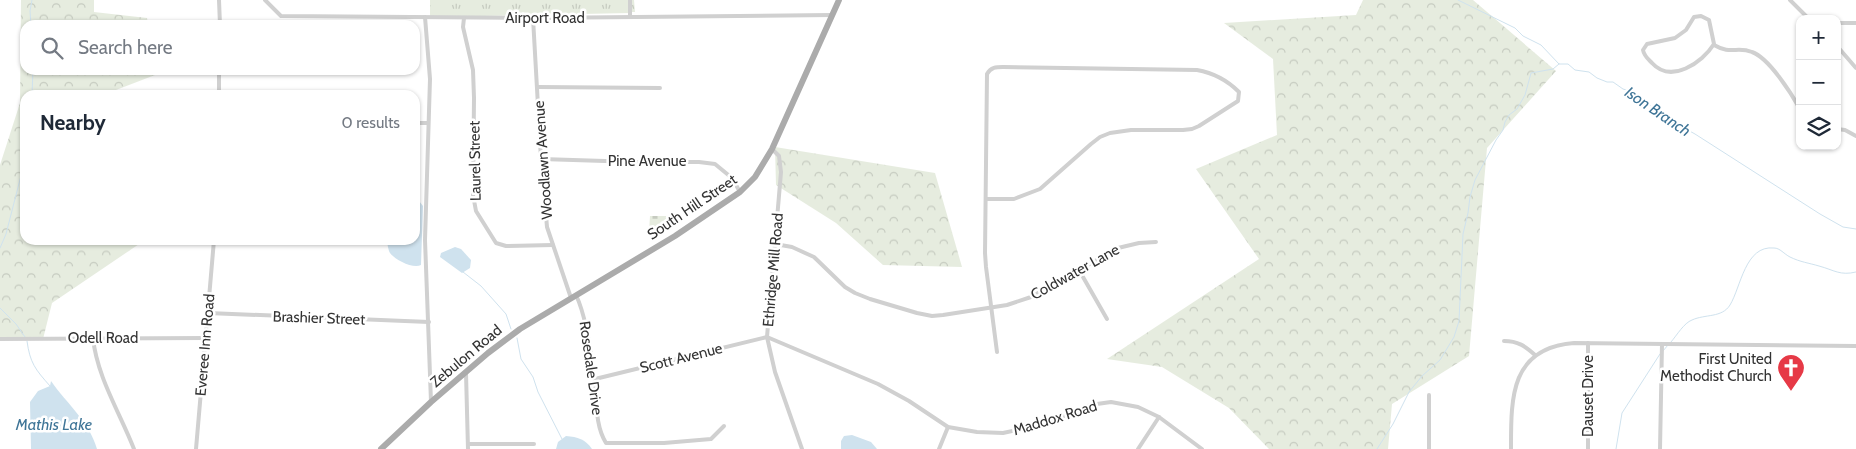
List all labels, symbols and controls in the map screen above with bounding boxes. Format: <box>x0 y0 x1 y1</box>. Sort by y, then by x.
street label: Airport Road <box>505 9 585 27</box>
map controls <box>1796 15 1841 150</box>
button: + <box>1796 15 1841 60</box>
search box <box>20 20 420 75</box>
icon: search <box>38 34 66 62</box>
text: Search here <box>78 36 172 59</box>
button: − <box>1796 60 1841 105</box>
water label: Ison Branch <box>1621 82 1694 140</box>
street label: Woodlawn Avenue <box>530 100 556 220</box>
button: layers <box>1796 105 1841 150</box>
text: Nearby <box>40 110 106 135</box>
text: 0 results <box>341 113 400 132</box>
street label: Laurel Street <box>465 121 485 201</box>
street label: Pine Avenue <box>608 152 687 170</box>
street label: South Hill Street <box>644 170 740 244</box>
street label: Ethridge Mill Road <box>759 212 787 328</box>
street label: Coldwater Lane <box>1028 240 1123 304</box>
street label: Everee Inn Road <box>192 293 218 397</box>
street label: Brashier Street <box>272 307 366 329</box>
street label: Rosedale Drive <box>576 320 607 416</box>
street label: Zebulon Road <box>427 321 505 391</box>
street label: Odell Road <box>68 329 138 347</box>
street label: Scott Avenue <box>638 339 725 377</box>
place label: First United Methodist Church <box>1660 350 1772 385</box>
church icon: First United Methodist Church <box>1776 353 1806 392</box>
street label: Dauset Drive <box>1579 355 1597 437</box>
street label: Maddox Road <box>1011 397 1099 439</box>
water label: Mathis Lake <box>15 415 92 434</box>

